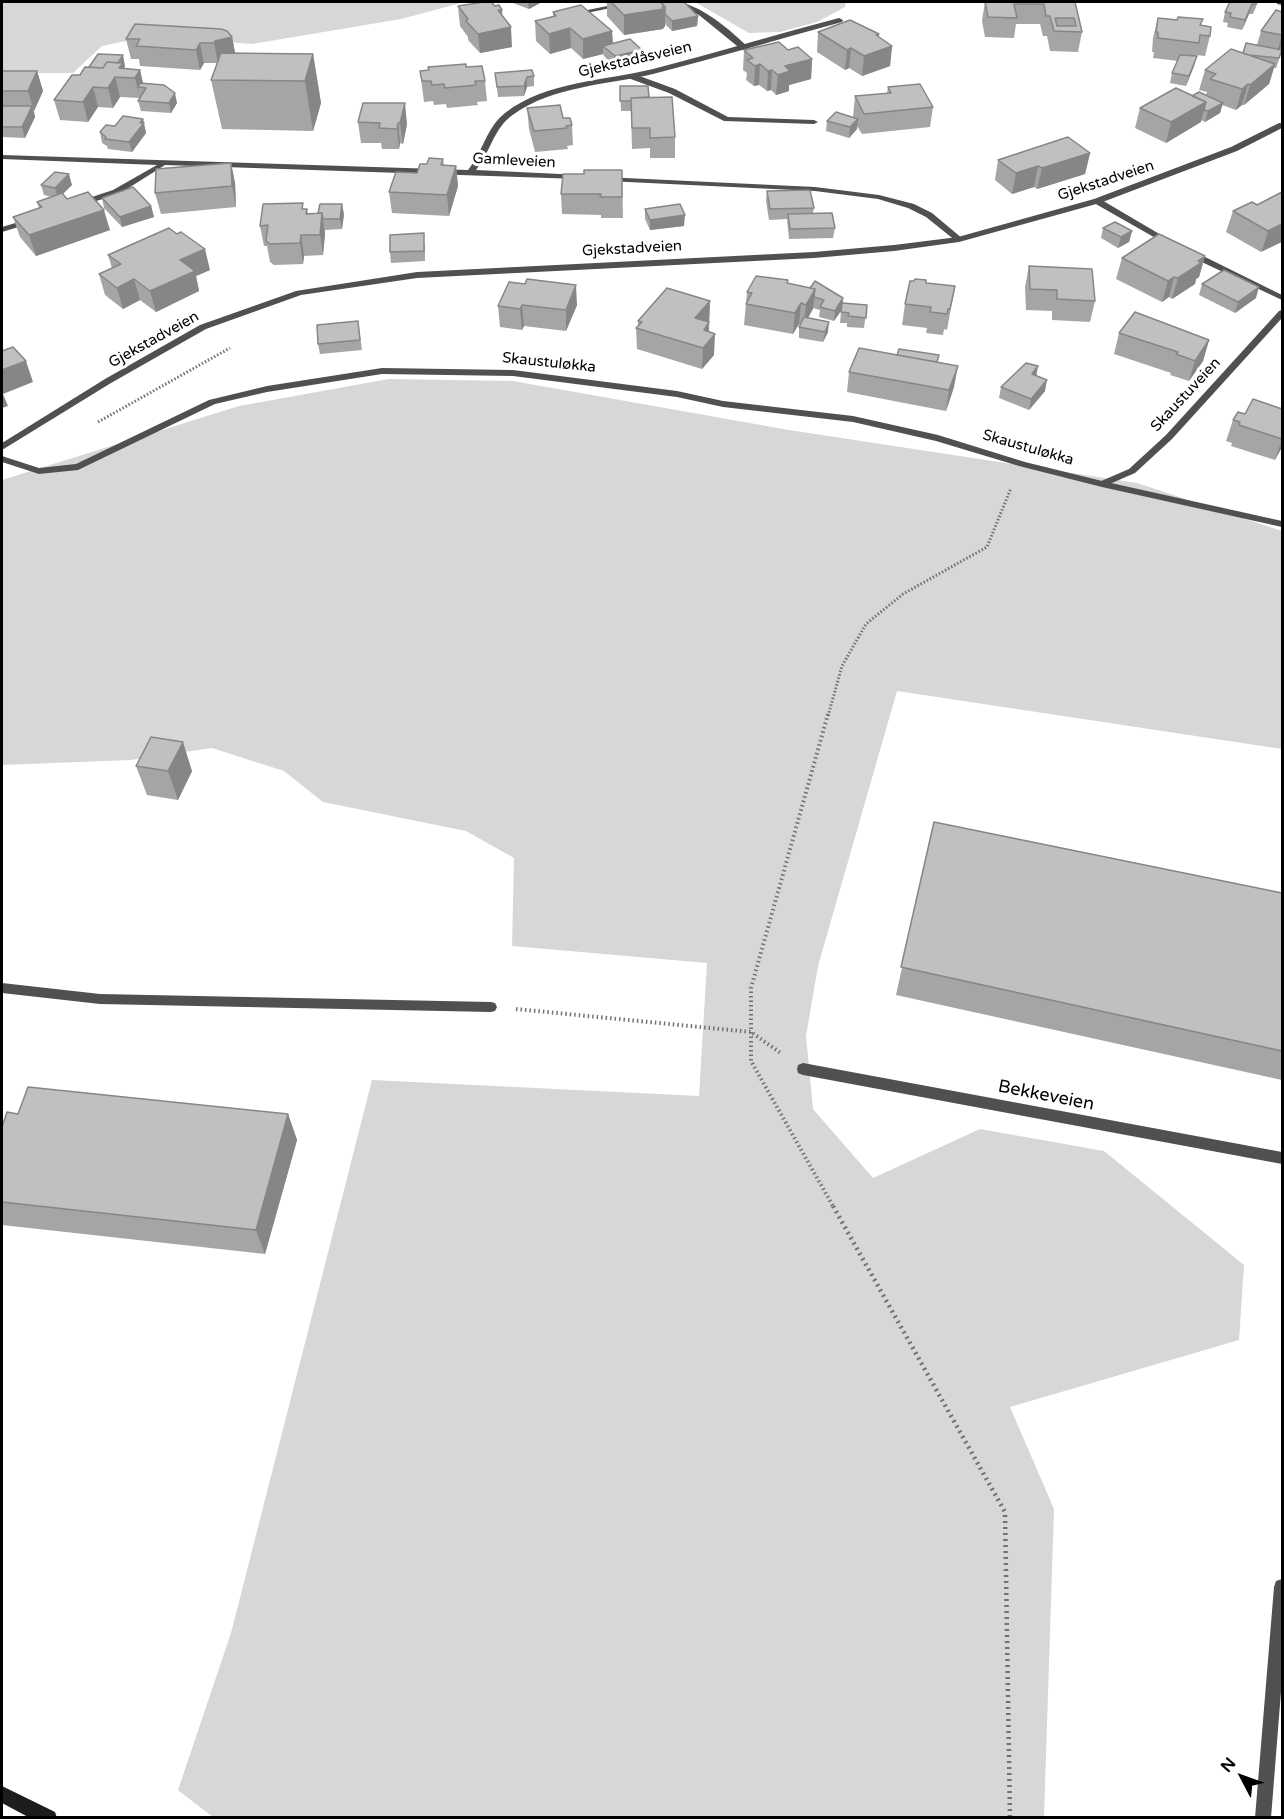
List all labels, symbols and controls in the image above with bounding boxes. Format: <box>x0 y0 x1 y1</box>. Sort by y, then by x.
street label: Gjekstadåsveien <box>577 38 693 82</box>
street label: Gamleveien <box>472 150 556 172</box>
street label: Gjekstadveien <box>1056 157 1156 205</box>
street label: Gjekstadveien <box>581 237 683 261</box>
street label: Gjekstadveien <box>106 308 202 372</box>
street label: Skaustuløkka <box>501 349 597 377</box>
street label: Skaustuveien <box>1147 354 1225 436</box>
street label: Skaustuløkka <box>980 426 1076 470</box>
street label: Bekkeveien <box>996 1076 1096 1116</box>
north arrow <box>1212 1747 1272 1807</box>
text: N <box>1217 1754 1240 1777</box>

